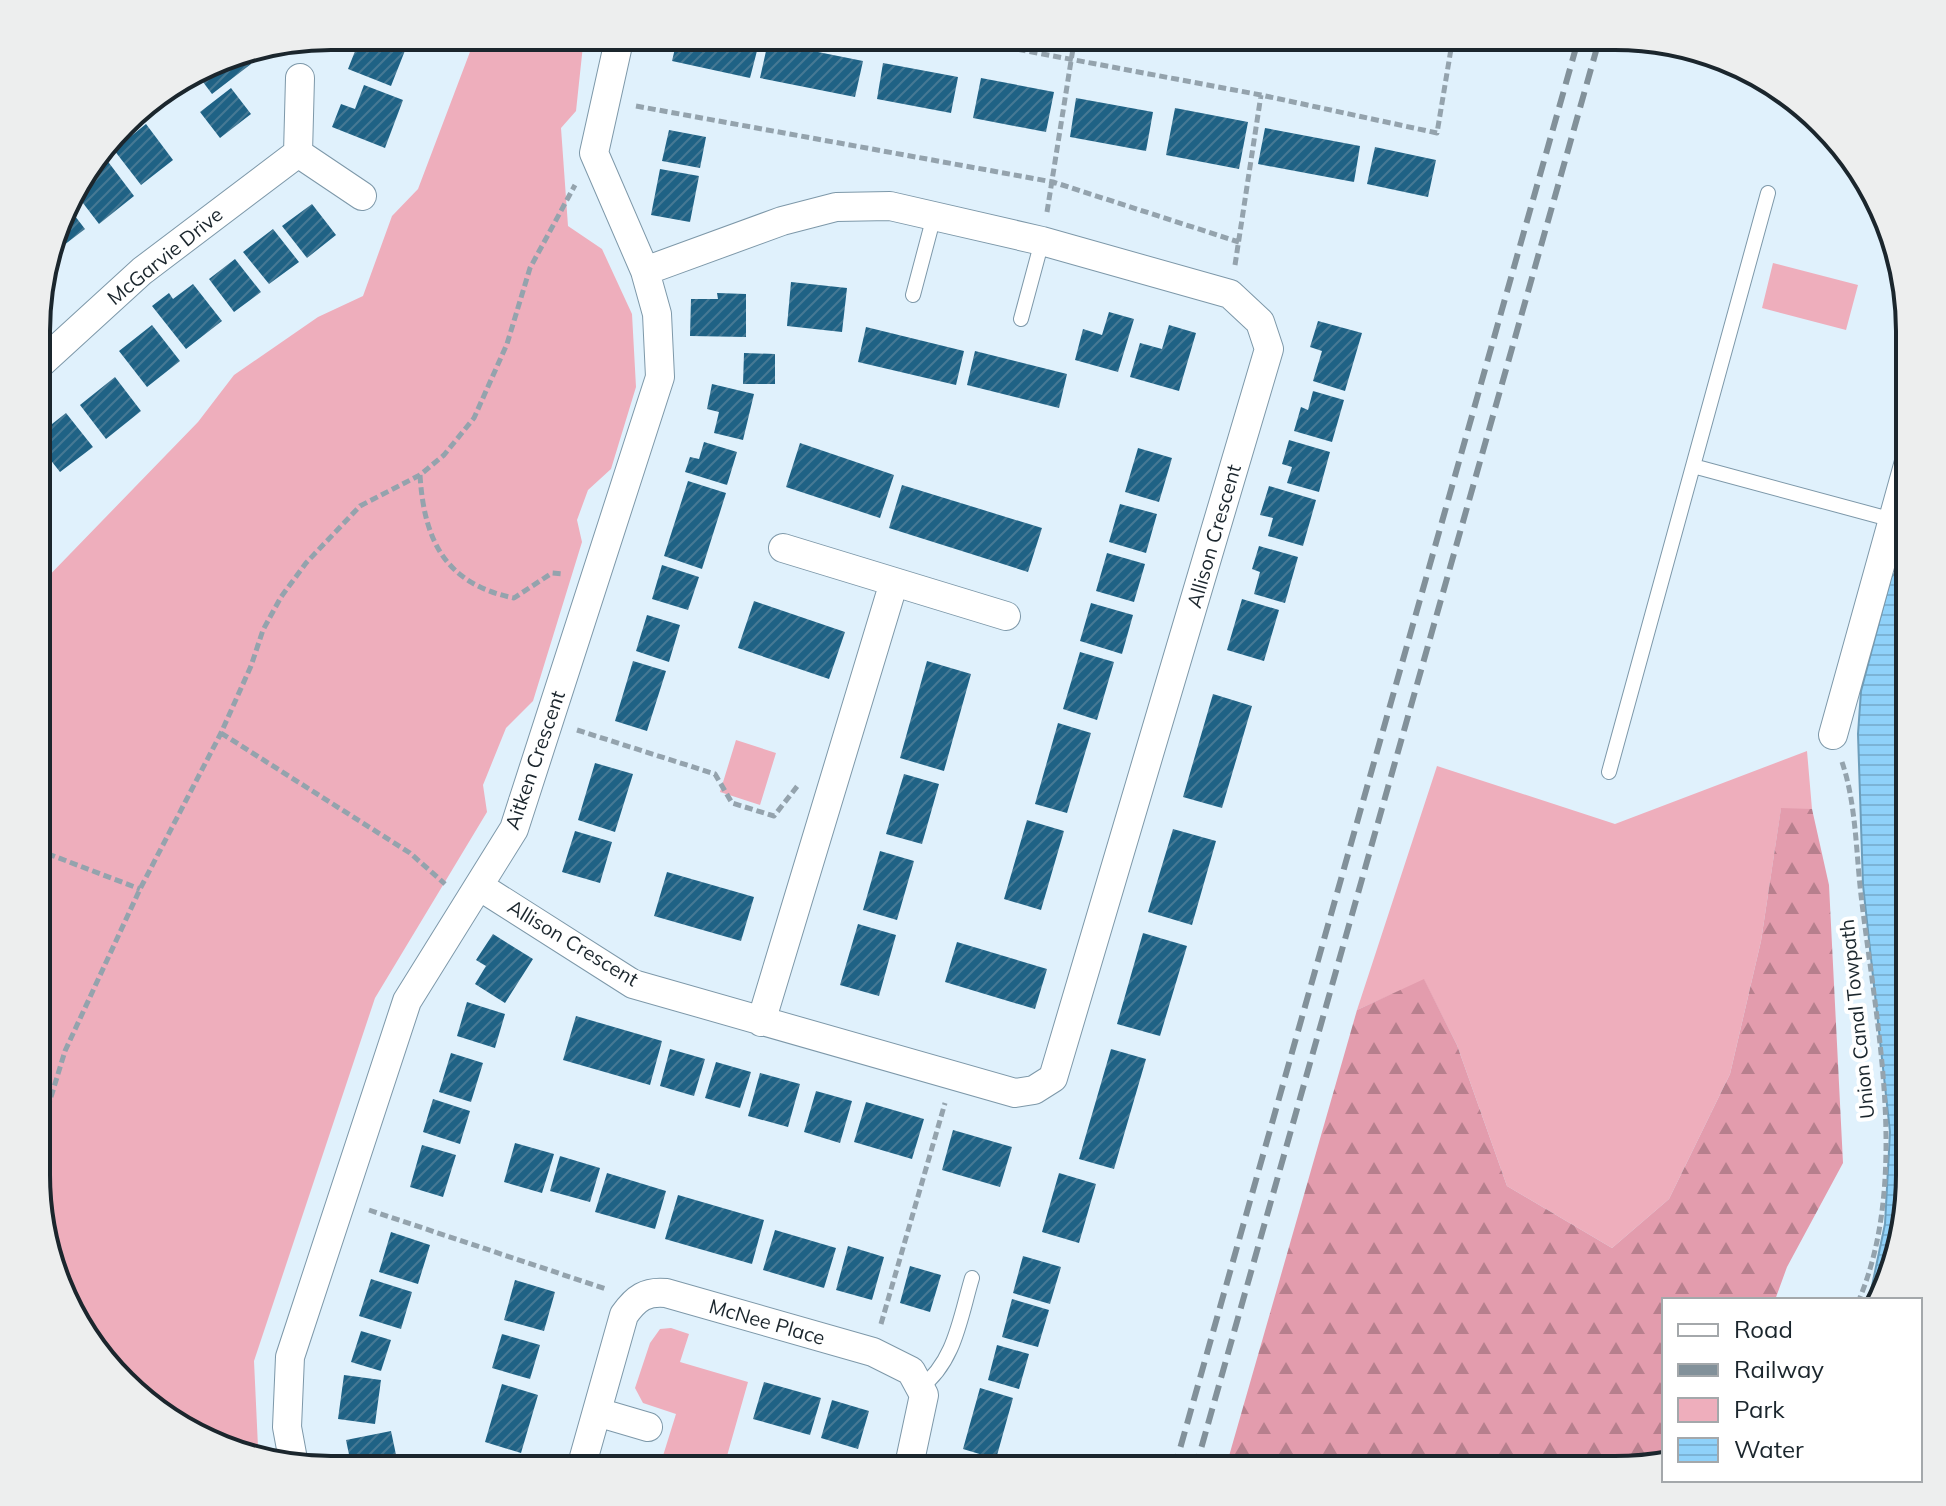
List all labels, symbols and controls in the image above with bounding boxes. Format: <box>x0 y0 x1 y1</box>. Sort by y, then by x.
street label: McGarvie Drive <box>102 201 227 310</box>
street label: Allison Crescent <box>1181 461 1246 611</box>
street label: Aitken Crescent <box>499 687 570 833</box>
street label: Allison Crescent <box>503 894 643 991</box>
street label: Union Canal Towpath <box>1834 918 1879 1120</box>
street label: McNee Place <box>706 1293 828 1350</box>
legend <box>1662 1298 1922 1482</box>
text: Road <box>1734 1314 1793 1344</box>
text: Railway <box>1734 1354 1824 1384</box>
text: Park <box>1734 1394 1785 1424</box>
text: Water <box>1734 1434 1804 1464</box>

